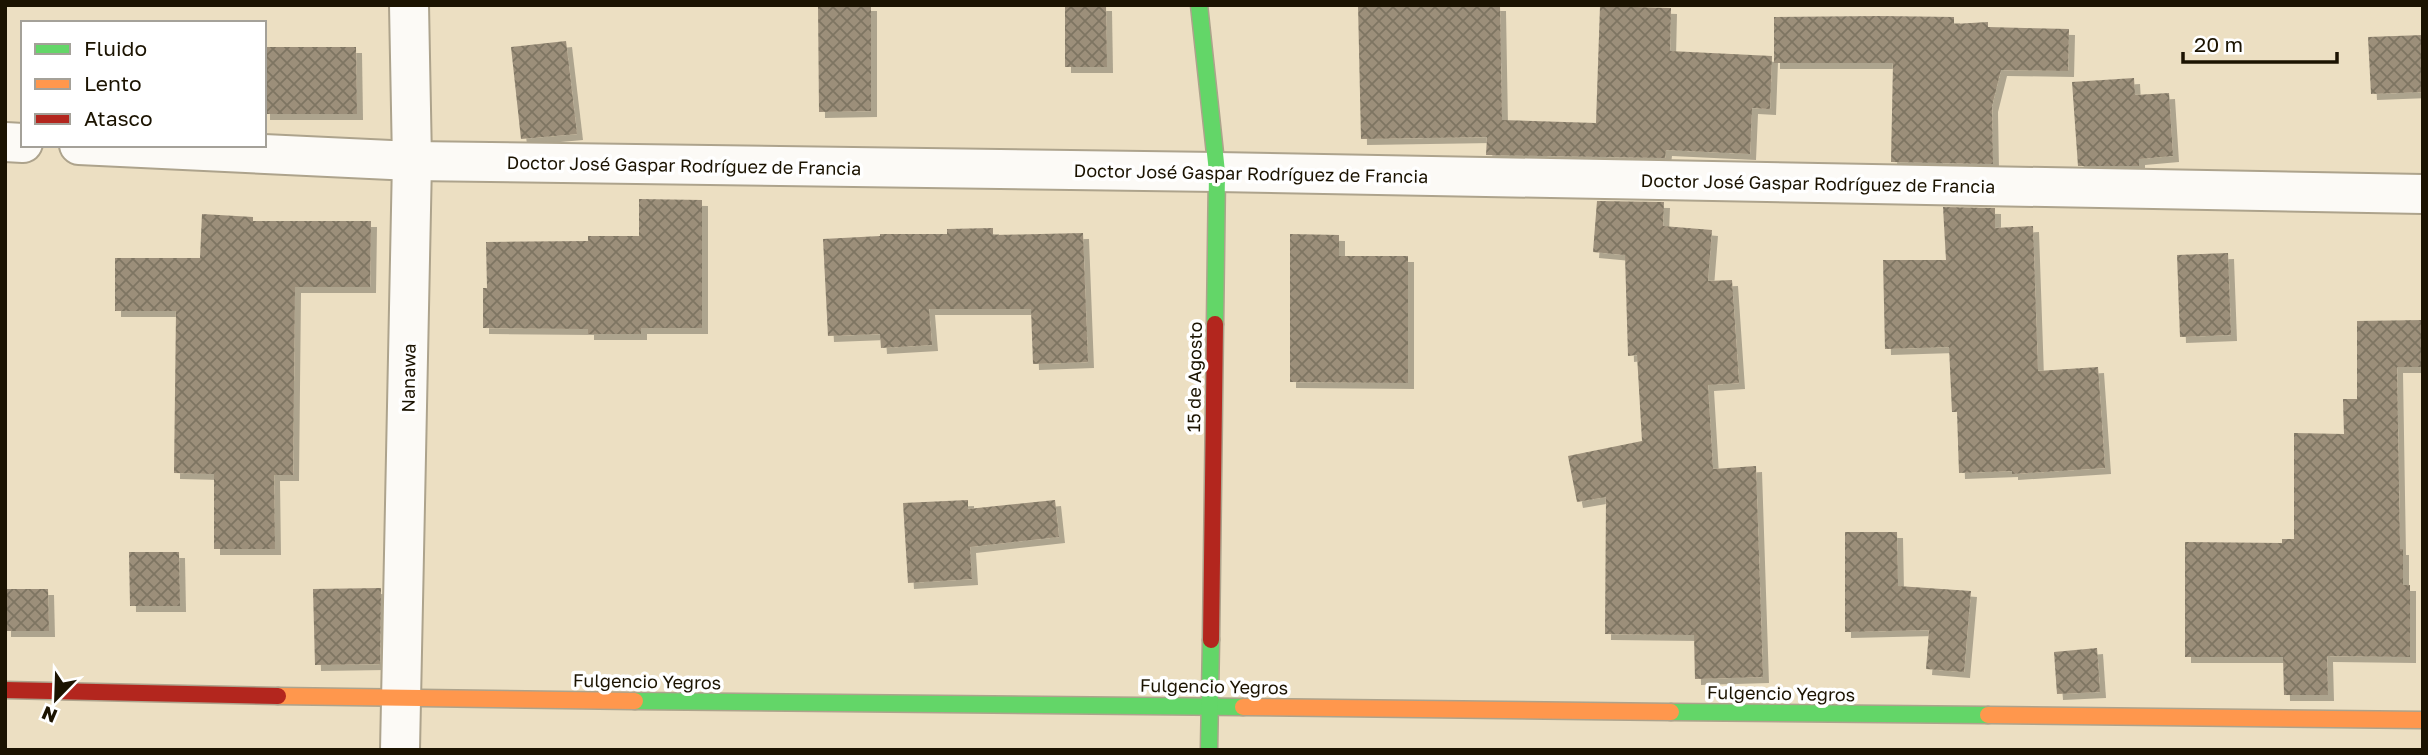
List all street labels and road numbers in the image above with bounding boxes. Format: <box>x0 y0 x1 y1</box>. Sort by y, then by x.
street label: Doctor José Gaspar Rodríguez de Francia <box>507 151 861 179</box>
street label: Doctor José Gaspar Rodríguez de Francia <box>1074 159 1428 187</box>
street label: Doctor José Gaspar Rodríguez de Francia <box>1641 169 1995 197</box>
street label: 15 de Agosto <box>1182 321 1206 433</box>
street label: Nanawa <box>396 343 420 413</box>
street label: Fulgencio Yegros <box>573 669 721 693</box>
street label: Fulgencio Yegros <box>1140 674 1288 698</box>
street label: Fulgencio Yegros <box>1707 681 1855 705</box>

